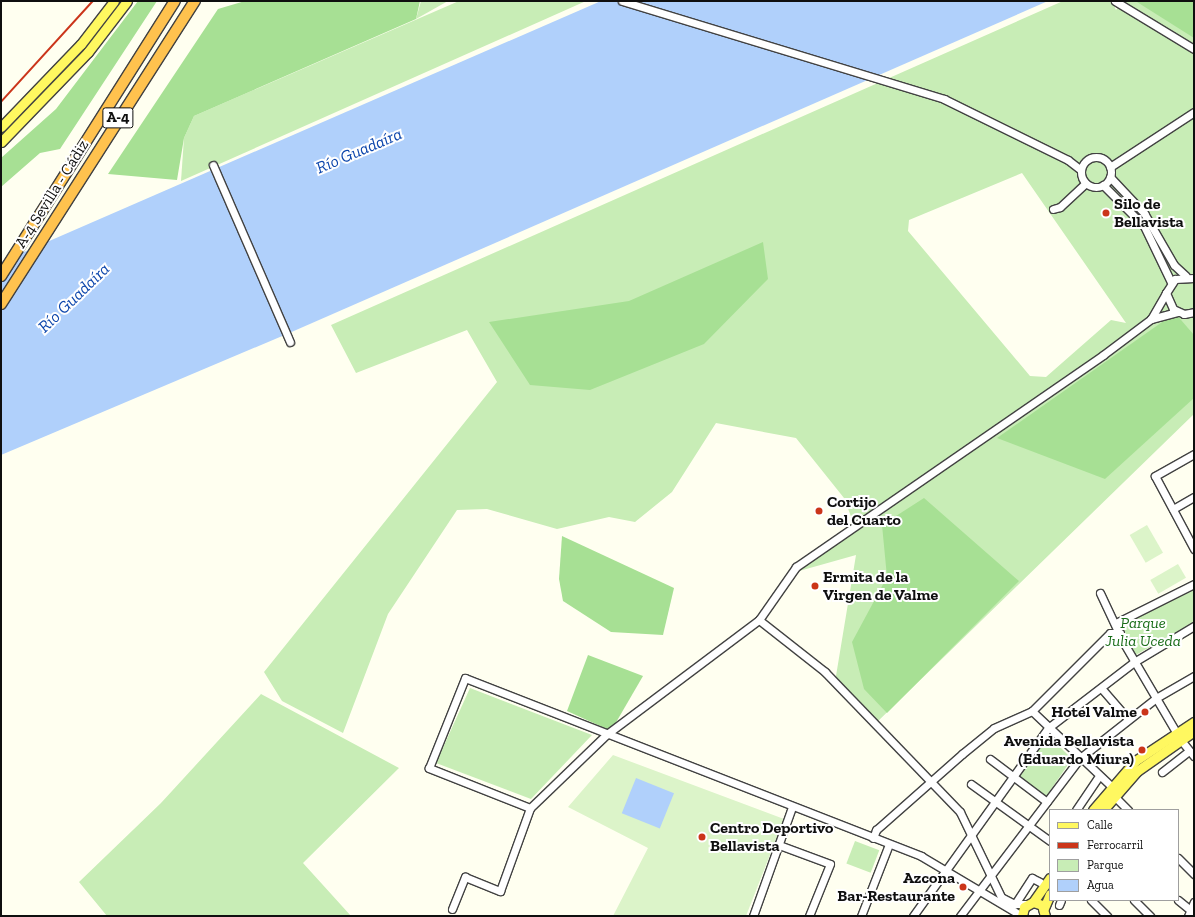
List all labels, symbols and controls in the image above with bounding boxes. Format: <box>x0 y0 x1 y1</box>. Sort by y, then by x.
road number: A-4 <box>102 105 134 131</box>
water label: Río Guadaíra <box>313 124 405 178</box>
street label: A-4 Sevilla - Cádiz <box>11 136 93 252</box>
place label: Silo de Bellavista <box>1114 194 1184 232</box>
marker: Silo de Bellavista <box>1101 208 1111 218</box>
water label: Río Guadaíra <box>34 259 114 337</box>
place label: Cortijo del Cuarto <box>827 492 901 530</box>
marker: Cortijo del Cuarto <box>814 506 824 516</box>
place label: Ermita de la Virgen de Valme <box>823 567 939 605</box>
marker: Ermita de la Virgen de Valme <box>810 581 820 591</box>
park label: Parque Julia Uceda <box>1105 613 1181 651</box>
place label: Hotel Valme <box>1051 702 1137 722</box>
marker: Hotel Valme <box>1140 707 1150 717</box>
place label: Avenida Bellavista (Eduardo Miura) <box>1004 731 1134 769</box>
marker: Avenida Bellavista (Eduardo Miura) <box>1137 745 1147 755</box>
legend <box>1049 809 1179 901</box>
place label: Centro Deportivo Bellavista <box>710 818 833 856</box>
text: Calle <box>1087 818 1113 832</box>
marker: Centro Deportivo Bellavista <box>697 832 707 842</box>
text: Ferrocarril <box>1087 838 1143 852</box>
text: Parque <box>1087 858 1123 872</box>
place label: Azcona Bar-Restaurante <box>837 868 955 906</box>
text: Agua <box>1087 878 1114 892</box>
marker: Azcona Bar-Restaurante <box>958 882 968 892</box>

